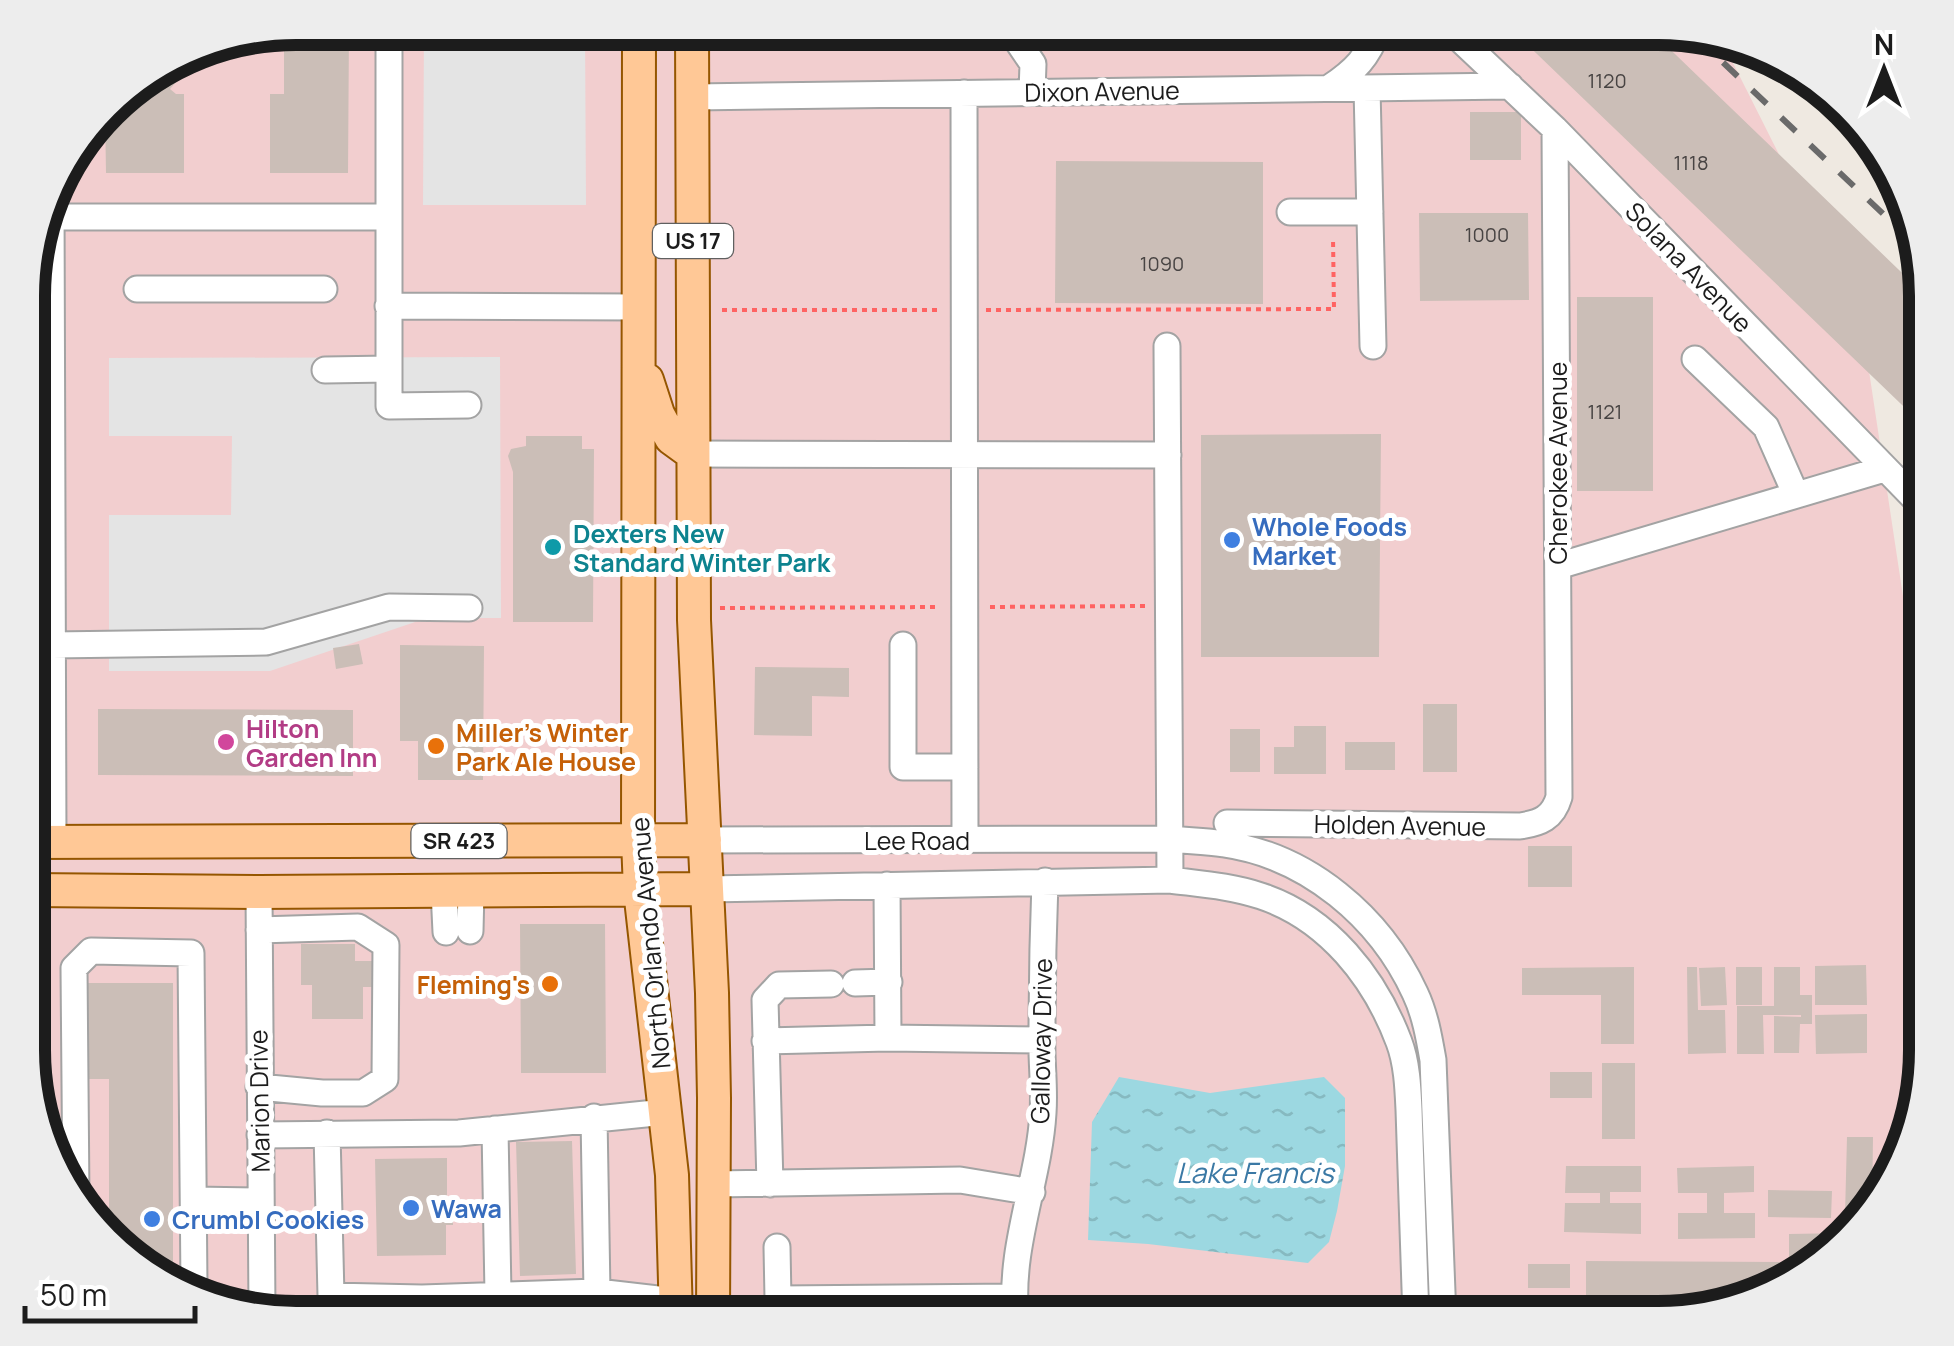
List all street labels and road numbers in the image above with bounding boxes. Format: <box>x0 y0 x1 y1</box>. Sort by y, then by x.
street label: Dixon Avenue <box>1024 72 1180 110</box>
street label: Solana Avenue <box>1618 194 1760 340</box>
road number: US 17 <box>653 224 733 258</box>
street label: Cherokee Avenue <box>1540 362 1575 564</box>
street label: Holden Avenue <box>1314 806 1486 844</box>
street label: North Orlando Avenue <box>622 816 678 1070</box>
street label: Lee Road <box>864 823 970 858</box>
road number: SR 423 <box>412 824 506 858</box>
street label: Galloway Drive <box>1022 958 1060 1124</box>
street label: Marion Drive <box>240 1029 278 1173</box>

